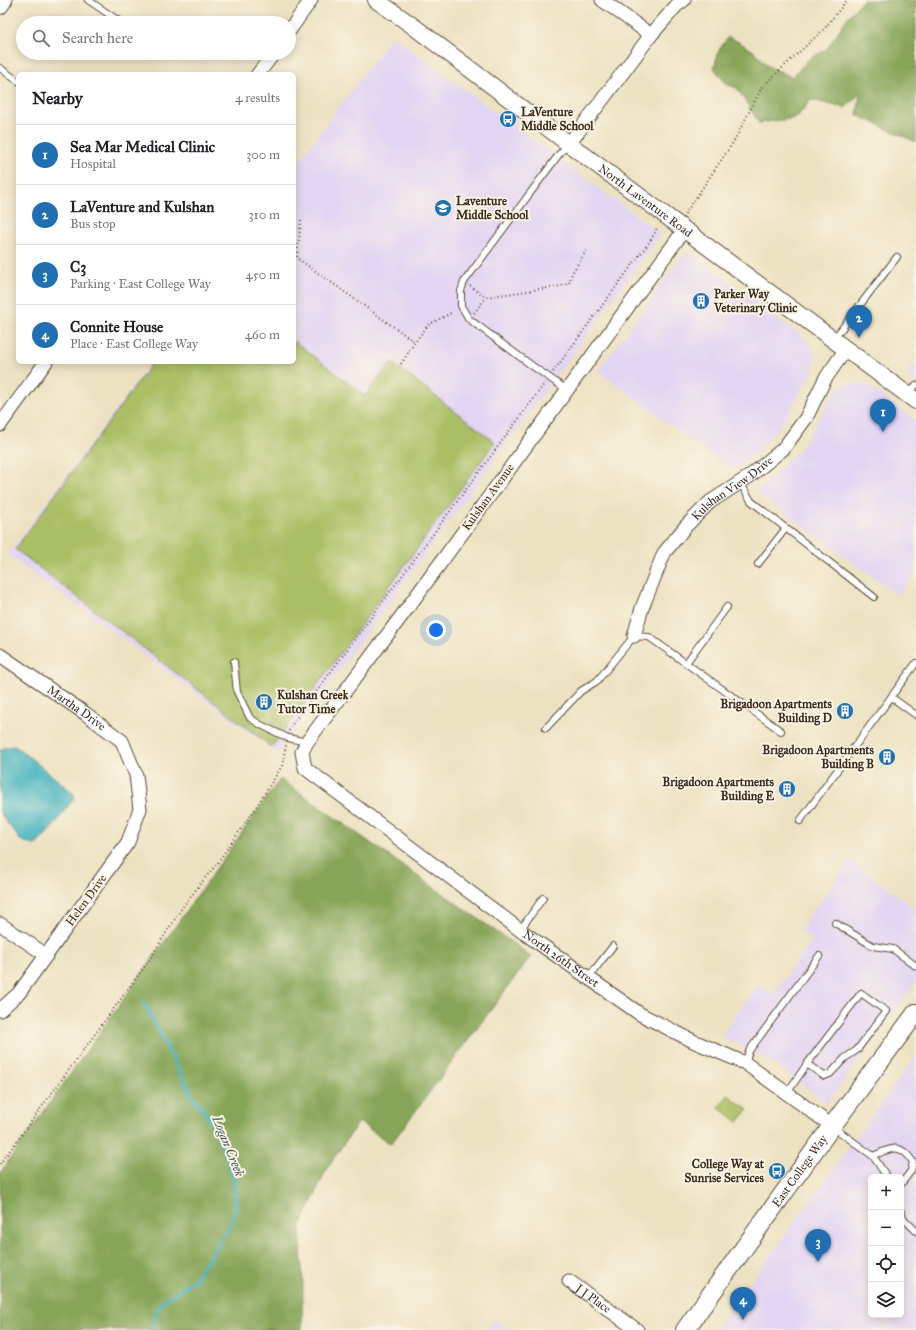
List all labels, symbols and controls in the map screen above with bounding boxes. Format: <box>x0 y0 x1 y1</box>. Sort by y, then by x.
search box <box>16 16 296 60</box>
icon: search <box>30 27 52 49</box>
text: Search here <box>62 29 133 47</box>
text: Nearby <box>32 88 83 109</box>
text: 4 results <box>235 90 280 106</box>
place label: LaVenture Middle School <box>521 105 594 133</box>
bus stop icon: LaVenture Middle School <box>498 109 518 129</box>
text: Sea Mar Medical Clinic <box>70 138 215 156</box>
text: 1 <box>42 147 48 163</box>
text: 300 m <box>246 147 280 163</box>
text: Hospital <box>70 156 116 172</box>
street label: North Laventure Road <box>596 161 695 240</box>
place label: Laventure Middle School <box>456 194 529 222</box>
text: LaVenture and Kulshan <box>70 198 214 216</box>
school or university icon: Laventure Middle School <box>433 198 453 218</box>
text: 2 <box>42 207 48 223</box>
text: 310 m <box>248 207 280 223</box>
text: Bus stop <box>70 216 116 232</box>
text: C3 <box>70 258 86 276</box>
text: 3 <box>42 267 48 283</box>
text: 450 m <box>245 267 280 283</box>
text: Parking · East College Way <box>70 276 211 292</box>
place label: Parker Way Veterinary Clinic <box>713 287 797 316</box>
building icon: Parker Way Veterinary Clinic <box>691 291 711 311</box>
pin: 2 <box>846 305 872 338</box>
text: Connite House <box>70 318 163 336</box>
text: 4 <box>41 327 49 343</box>
text: 460 m <box>245 327 280 343</box>
text: Place · East College Way <box>70 336 198 352</box>
pin: 1 <box>870 399 896 432</box>
street label: Kulshan View Drive <box>689 453 775 523</box>
street label: Kulshan Avenue <box>459 461 517 533</box>
your location <box>426 620 446 640</box>
street label: Martha Drive <box>45 683 108 733</box>
place label: Kulshan Creek Tutor Time <box>276 688 349 716</box>
building icon: Kulshan Creek Tutor Time <box>254 692 274 712</box>
place label: Brigadoon Apartments Building D <box>720 697 833 726</box>
building icon: Brigadoon Apartments Building D <box>835 701 855 721</box>
place label: Brigadoon Apartments Building B <box>762 743 875 772</box>
building icon: Brigadoon Apartments Building B <box>877 747 897 767</box>
place label: Brigadoon Apartments Building E <box>662 775 775 804</box>
building icon: Brigadoon Apartments Building E <box>777 779 797 799</box>
street label: Helen Drive <box>63 872 109 928</box>
street label: North 26th Street <box>520 927 602 991</box>
water label: Logan Creek <box>208 1113 248 1179</box>
street label: East College Way <box>769 1132 830 1210</box>
place label: College Way at Sunrise Services <box>684 1157 765 1185</box>
bus stop icon: College Way at Sunrise Services <box>767 1161 787 1181</box>
map controls <box>868 1174 904 1318</box>
button: + <box>868 1174 904 1210</box>
button: − <box>868 1210 904 1246</box>
pin: 3 <box>805 1229 831 1262</box>
button: locate <box>868 1246 904 1282</box>
street label: J J Place <box>571 1280 614 1316</box>
button: layers <box>868 1282 904 1318</box>
pin: 4 <box>730 1287 756 1320</box>

